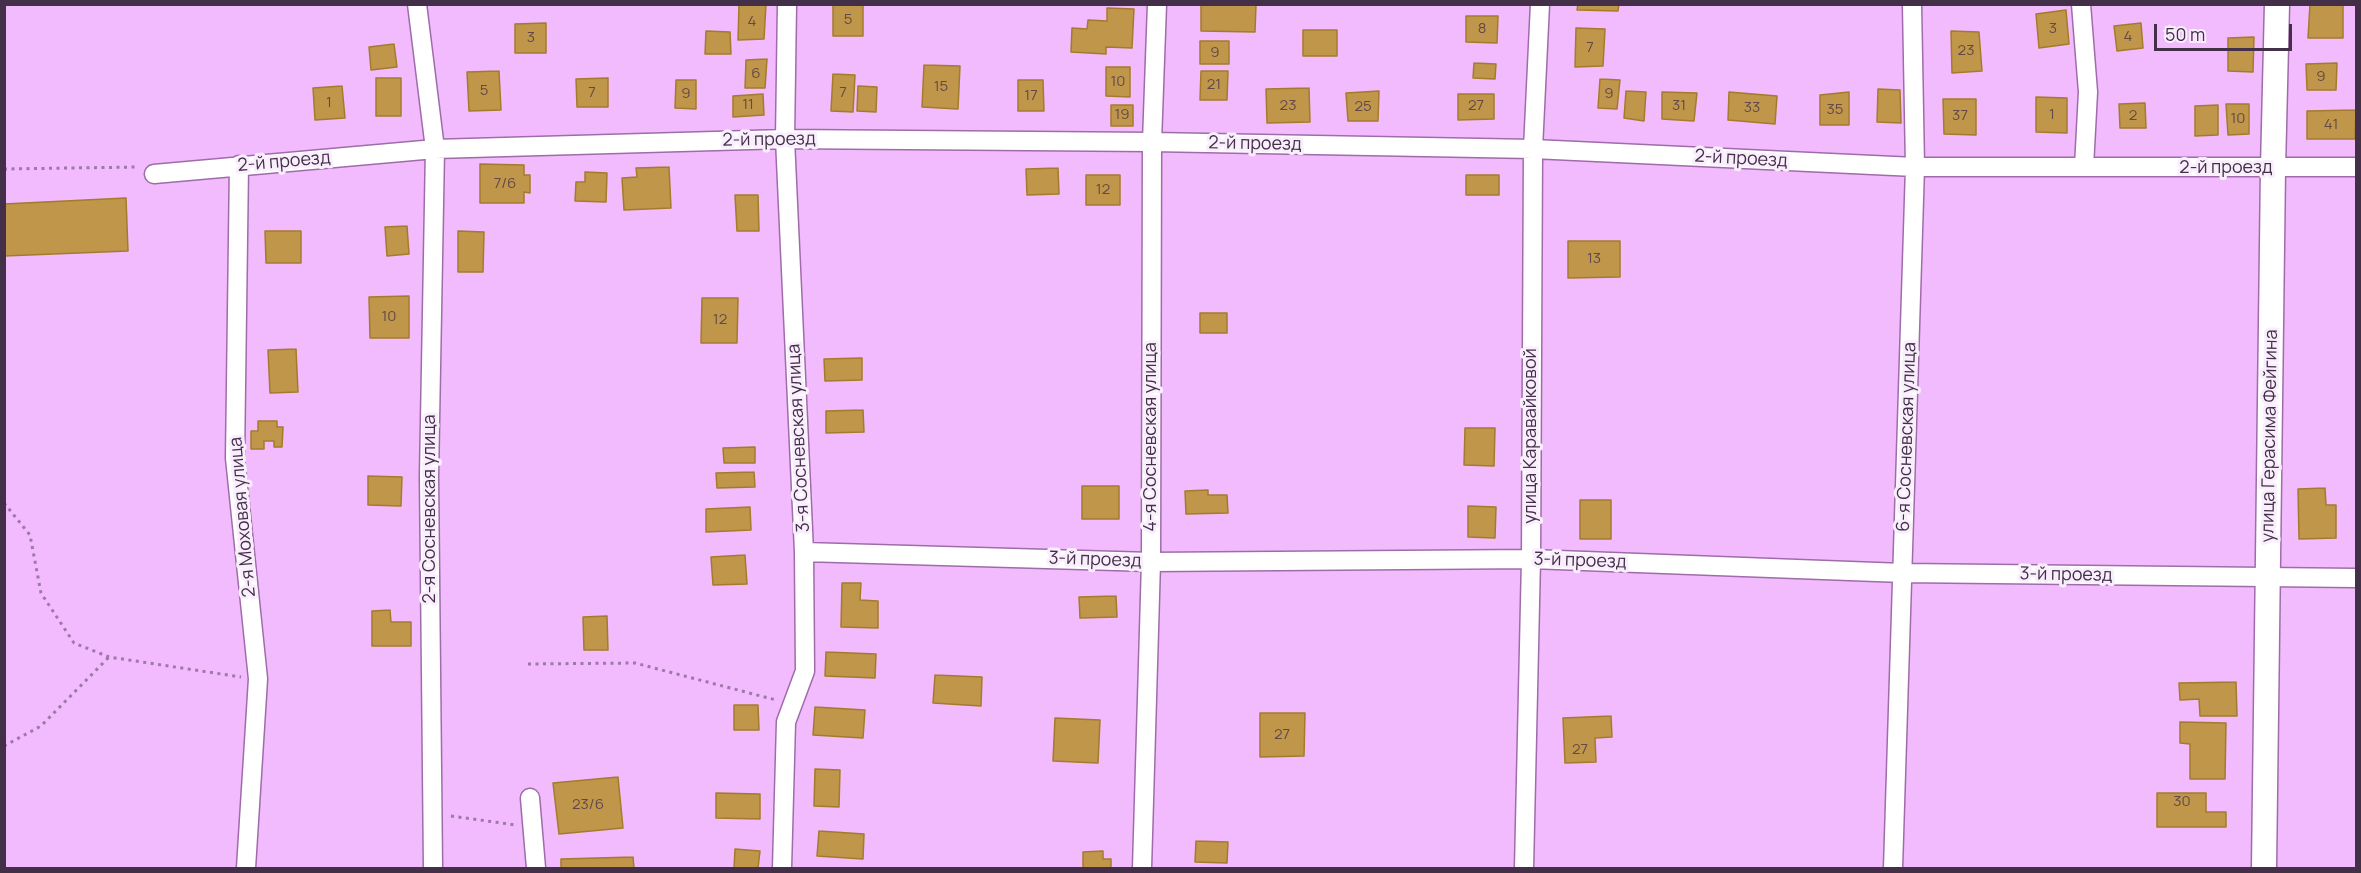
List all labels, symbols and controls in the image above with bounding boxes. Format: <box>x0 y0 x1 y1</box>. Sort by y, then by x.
house number: 5 <box>844 11 852 29</box>
scale bar <box>2157 12 2295 50</box>
house number: 4 <box>748 13 756 31</box>
house number: 8 <box>1478 20 1486 38</box>
house number: 3 <box>2049 20 2057 38</box>
text: 50 m <box>2165 22 2205 46</box>
house number: 4 <box>2124 28 2132 46</box>
house number: 3 <box>527 29 535 47</box>
house number: 7 <box>1586 39 1594 57</box>
house number: 23 <box>1958 42 1974 60</box>
house number: 9 <box>1210 44 1220 62</box>
house number: 6 <box>751 65 761 83</box>
house number: 9 <box>2316 68 2326 86</box>
house number: 10 <box>1111 73 1125 91</box>
house number: 21 <box>1207 76 1221 94</box>
house number: 15 <box>934 78 948 96</box>
house number: 5 <box>480 82 488 100</box>
house number: 7 <box>588 84 596 102</box>
house number: 7 <box>839 84 847 102</box>
house number: 9 <box>681 85 691 103</box>
house number: 9 <box>1604 85 1614 103</box>
house number: 17 <box>1024 87 1038 105</box>
house number: 1 <box>326 94 332 112</box>
house number: 11 <box>742 96 754 114</box>
house number: 23 <box>1280 97 1296 115</box>
house number: 27 <box>1468 97 1484 115</box>
house number: 31 <box>1672 97 1686 115</box>
house number: 25 <box>1354 98 1372 116</box>
house number: 33 <box>1744 99 1760 117</box>
house number: 35 <box>1827 101 1843 119</box>
house number: 19 <box>1114 106 1130 124</box>
house number: 1 <box>2049 106 2055 124</box>
house number: 37 <box>1952 107 1968 125</box>
house number: 2 <box>2129 107 2137 125</box>
house number: 10 <box>2231 110 2245 128</box>
house number: 41 <box>2324 116 2338 134</box>
street label: 2-й проезд <box>722 128 816 152</box>
street label: 2-й проезд <box>1208 132 1302 156</box>
street label: 2-й проезд <box>1694 146 1788 172</box>
street label: 2-й проезд <box>237 147 331 177</box>
street label: 2-й проезд <box>2179 157 2273 179</box>
house number: 7/6 <box>494 175 516 193</box>
house number: 12 <box>1096 181 1110 199</box>
house number: 13 <box>1587 250 1601 268</box>
house number: 10 <box>382 308 396 326</box>
house number: 12 <box>713 311 727 329</box>
street label: улица Герасима Фейгина <box>2257 329 2283 543</box>
street label: 4-я Сосневская улица <box>1140 342 1162 532</box>
street label: 6-я Сосневская улица <box>1893 342 1921 532</box>
street label: 3-я Сосневская улица <box>783 343 815 533</box>
street label: улица Каравайковой <box>1520 348 1542 524</box>
street label: 2-я Сосневская улица <box>419 415 441 603</box>
street label: 2-я Моховая улица <box>225 436 261 598</box>
street label: 3-й проезд <box>1048 548 1142 572</box>
street label: 3-й проезд <box>1533 549 1627 573</box>
street label: 3-й проезд <box>2019 563 2113 587</box>
house number: 27 <box>1274 726 1290 744</box>
house number: 27 <box>1572 741 1588 759</box>
house number: 30 <box>2173 793 2191 811</box>
house number: 23/6 <box>572 796 604 814</box>

